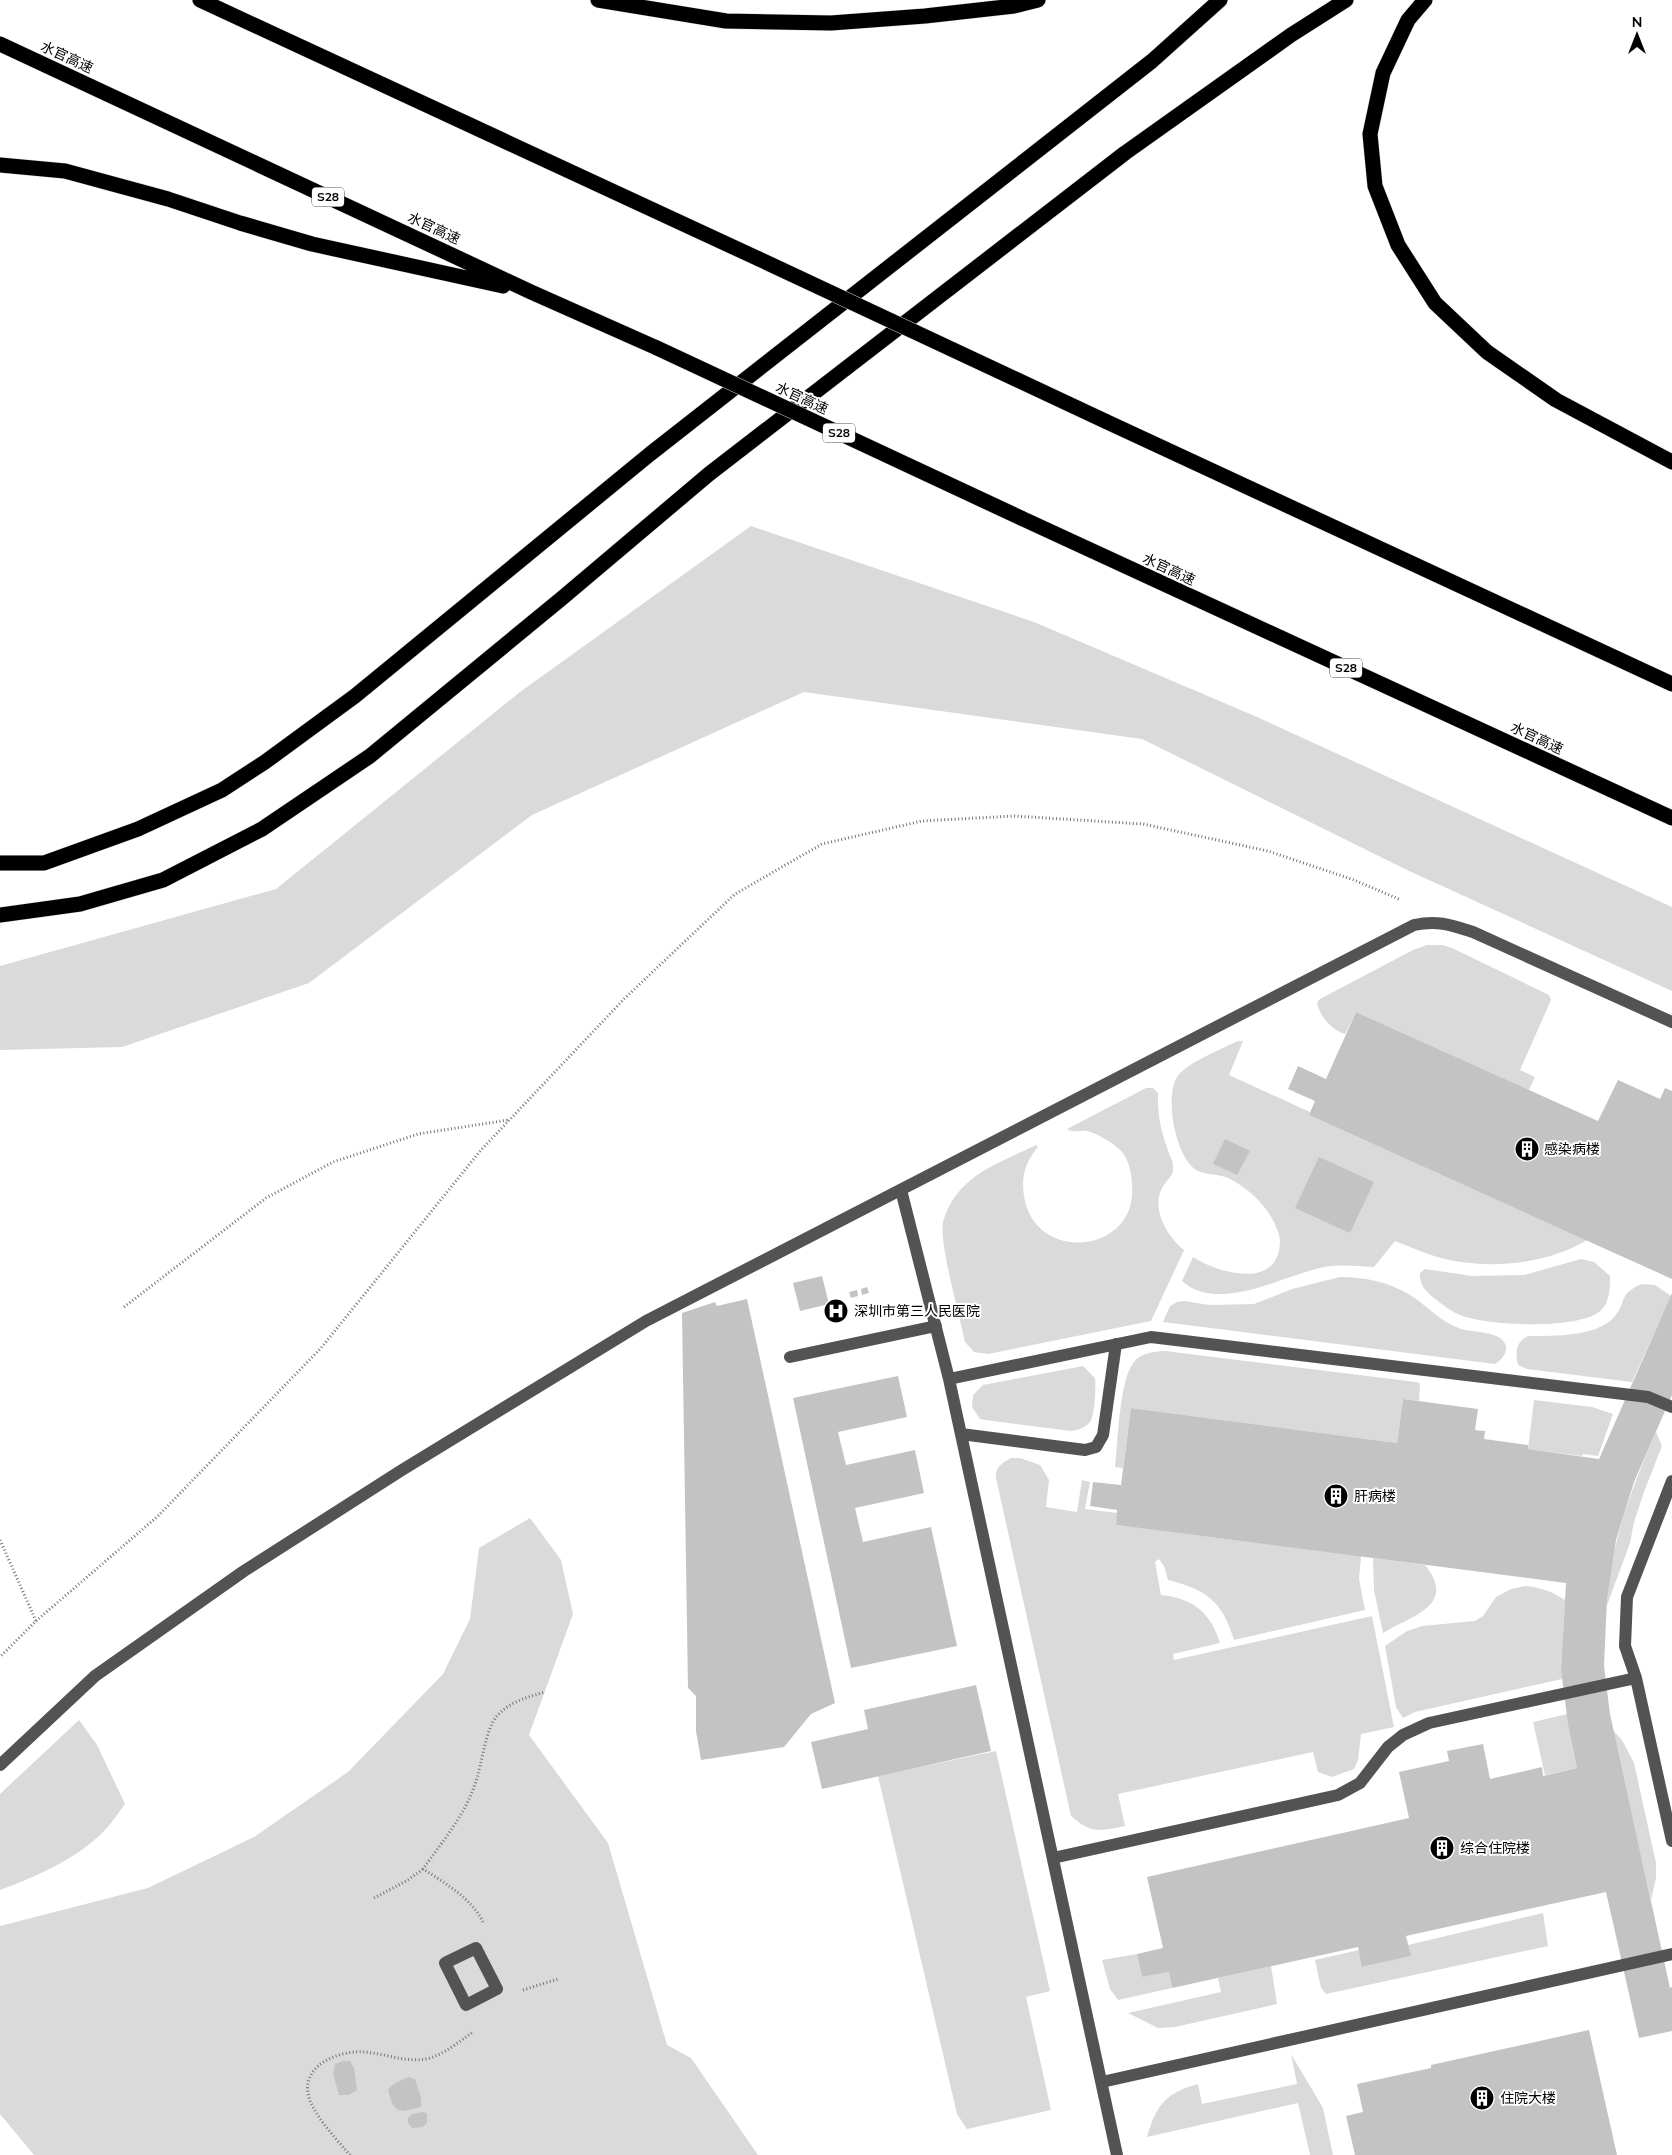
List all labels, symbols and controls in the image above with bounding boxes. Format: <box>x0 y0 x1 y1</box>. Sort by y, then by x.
north arrow <box>1612 10 1662 60</box>
text: N <box>1632 13 1642 31</box>
street label: 水官高速 <box>38 37 96 77</box>
road number: S28 <box>312 188 344 206</box>
street label: 水官高速 <box>405 208 463 248</box>
street label: 水官高速 <box>773 378 831 418</box>
road number: S28 <box>823 423 855 442</box>
street label: 水官高速 <box>1140 549 1198 589</box>
road number: S28 <box>1330 658 1362 678</box>
street label: 水官高速 <box>1508 718 1566 758</box>
building icon: 感染病楼 <box>1514 1136 1540 1162</box>
place label: 感染病楼 <box>1544 1140 1600 1158</box>
hospital icon: 深圳市第三人民医院 <box>823 1298 849 1324</box>
place label: 深圳市第三人民医院 <box>854 1302 980 1320</box>
building icon: 肝病楼 <box>1323 1483 1349 1509</box>
place label: 肝病楼 <box>1354 1487 1396 1505</box>
building icon: 综合住院楼 <box>1429 1835 1455 1861</box>
place label: 综合住院楼 <box>1460 1839 1530 1857</box>
building icon: 住院大楼 <box>1469 2085 1495 2111</box>
place label: 住院大楼 <box>1500 2089 1556 2107</box>

